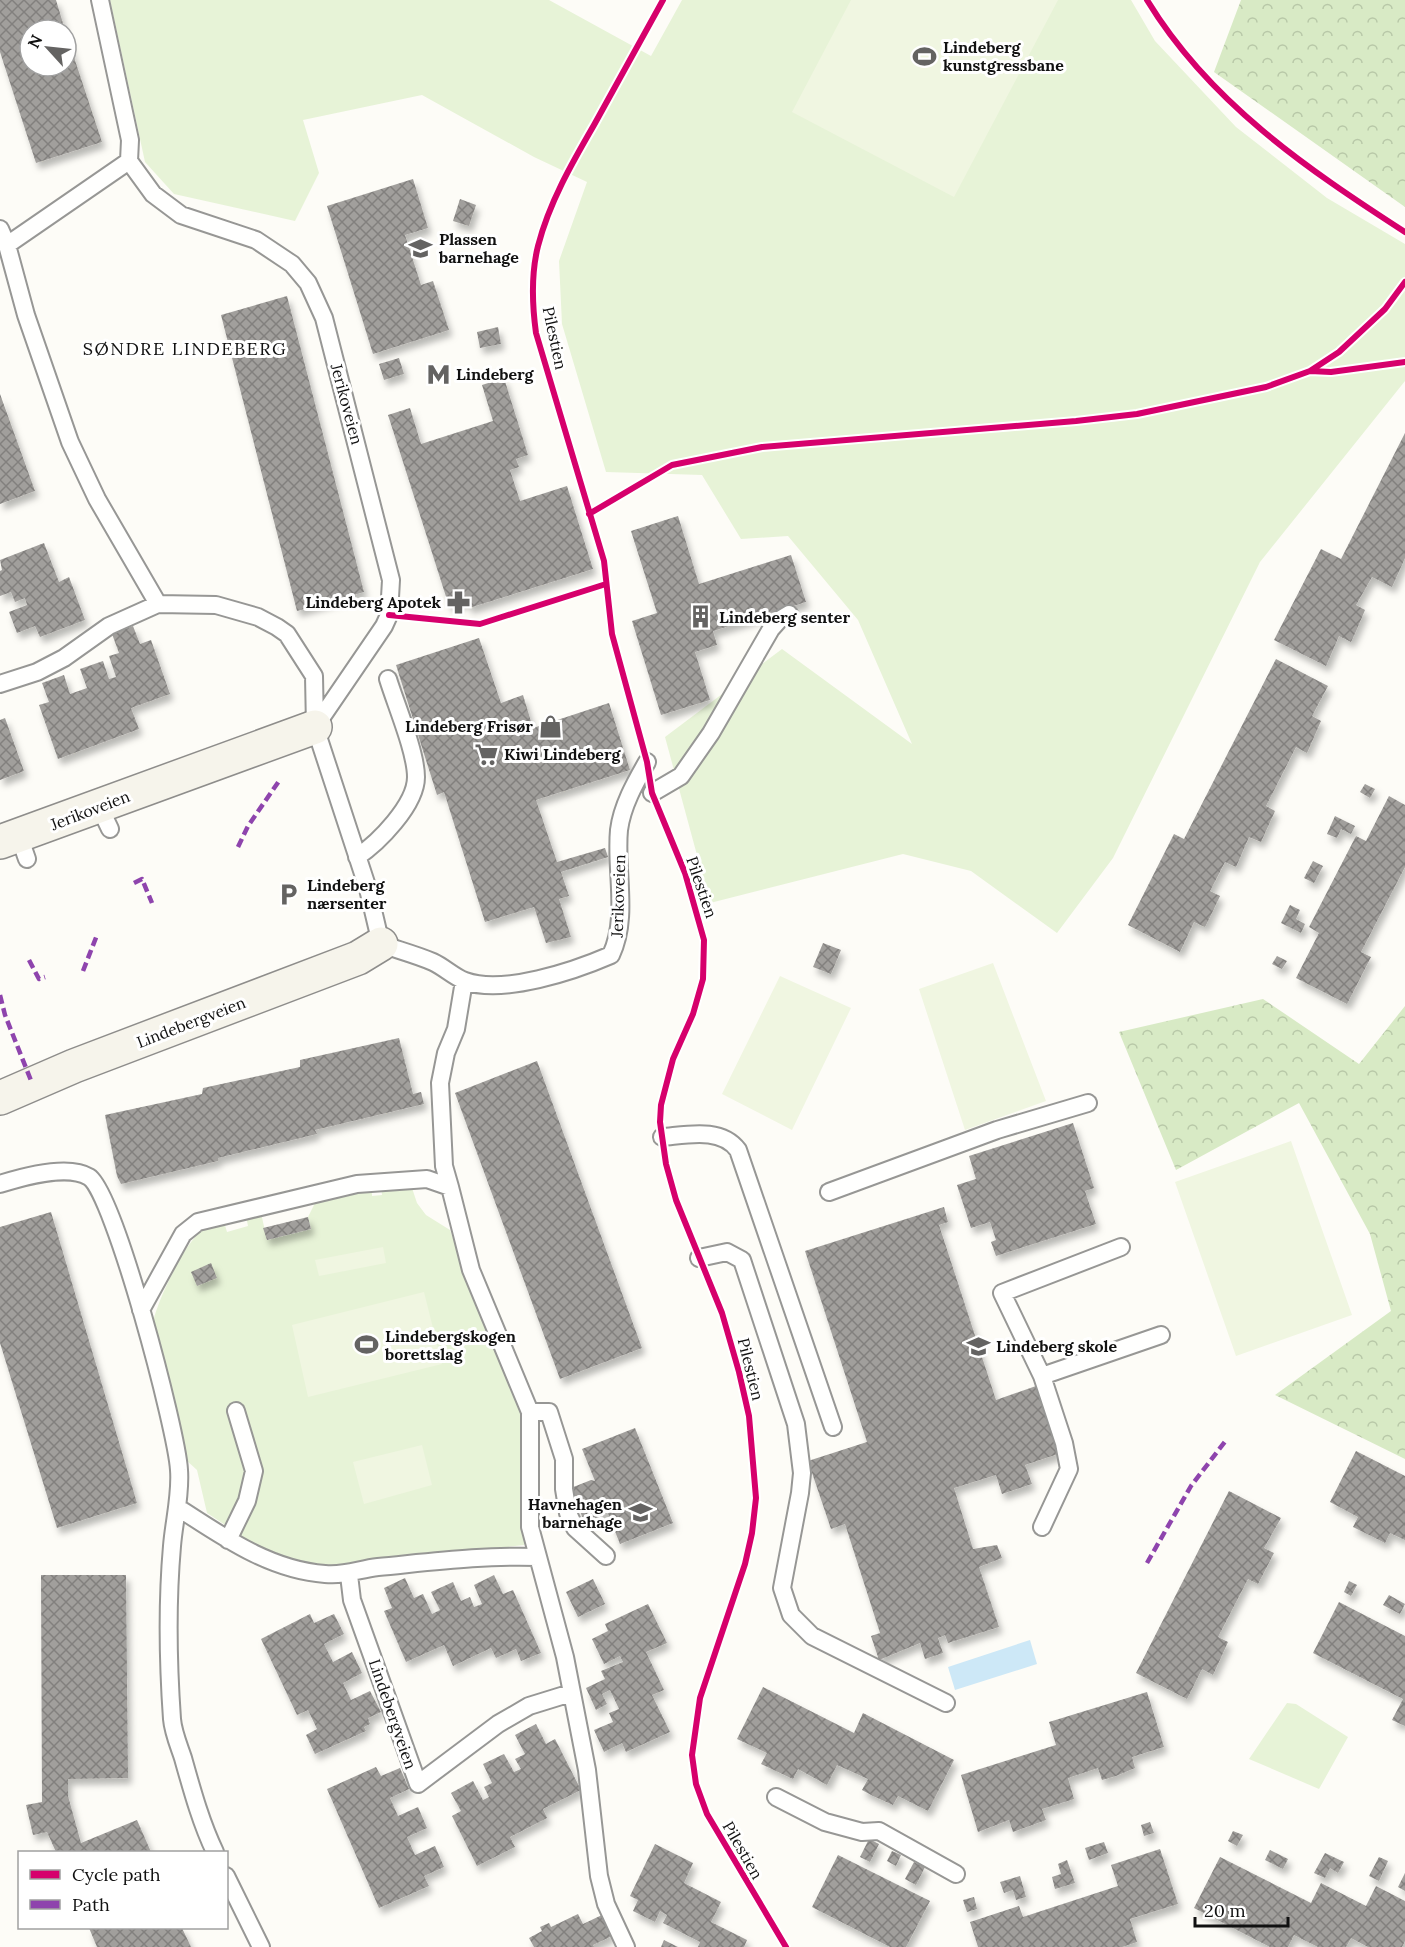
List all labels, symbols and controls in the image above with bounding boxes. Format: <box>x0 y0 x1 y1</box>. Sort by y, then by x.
north arrow <box>18 18 78 78</box>
text: N <box>23 31 46 51</box>
place label: Lindeberg kunstgressbane <box>943 37 1064 75</box>
sports icon: Lindeberg kunstgressbane <box>912 43 938 69</box>
place label: Plassen barnehage <box>438 229 519 267</box>
school or university icon: Plassen barnehage <box>408 235 434 261</box>
street label: Pilestien <box>539 305 571 372</box>
district label: SØNDRE LINDEBERG <box>83 337 287 360</box>
street label: Jerikoveien <box>326 360 367 447</box>
metro station icon: Lindeberg <box>425 361 451 387</box>
place label: Lindeberg <box>456 364 535 384</box>
pharmacy icon: Lindeberg Apotek <box>446 589 472 615</box>
place label: Lindeberg Apotek <box>305 592 441 612</box>
building icon: Lindeberg senter <box>688 604 714 630</box>
place label: Lindeberg senter <box>719 607 850 627</box>
shop icon: Lindeberg Frisør <box>538 713 564 739</box>
place label: Lindeberg Frisør <box>405 716 533 736</box>
supermarket icon: Kiwi Lindeberg <box>473 741 499 767</box>
place label: Kiwi Lindeberg <box>504 744 622 764</box>
street label: Jerikoveien <box>47 786 133 835</box>
street label: Jerikoveien <box>607 854 629 939</box>
street label: Pilestien <box>682 854 722 921</box>
place label: Lindeberg nærsenter <box>307 875 387 913</box>
parking icon: Lindeberg nærsenter <box>276 881 302 907</box>
street label: Lindebergveien <box>134 992 249 1052</box>
place label: Lindebergskogen borettslag <box>384 1326 516 1364</box>
sports icon: Lindebergskogen borettslag <box>354 1332 380 1358</box>
school or university icon: Lindeberg skole <box>965 1333 991 1359</box>
street label: Pilestien <box>734 1336 768 1403</box>
place label: Lindeberg skole <box>996 1336 1118 1356</box>
place label: Havnehagen barnehage <box>528 1494 622 1532</box>
school or university icon: Havnehagen barnehage <box>627 1500 653 1526</box>
street label: Lindebergveien <box>365 1656 421 1772</box>
street label: Pilestien <box>718 1817 768 1883</box>
legend <box>18 1851 228 1929</box>
text: Cycle path <box>72 1863 161 1886</box>
scale bar <box>1195 1890 1288 1928</box>
text: Path <box>72 1893 110 1916</box>
text: 20 m <box>1204 1899 1246 1922</box>

